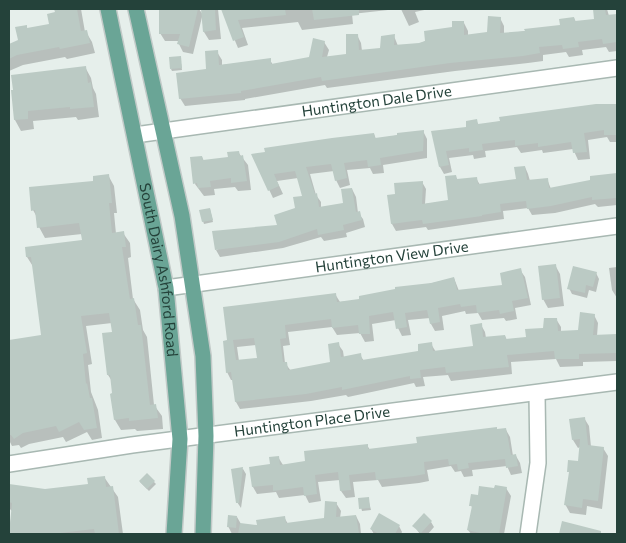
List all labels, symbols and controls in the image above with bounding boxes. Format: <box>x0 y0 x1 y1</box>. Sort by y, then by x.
street label: Huntington Dale Drive <box>300 81 453 120</box>
street label: South Dairy Ashford Road <box>136 181 182 357</box>
street label: Huntington View Drive <box>314 237 470 275</box>
street label: Huntington Place Drive <box>233 402 391 440</box>

